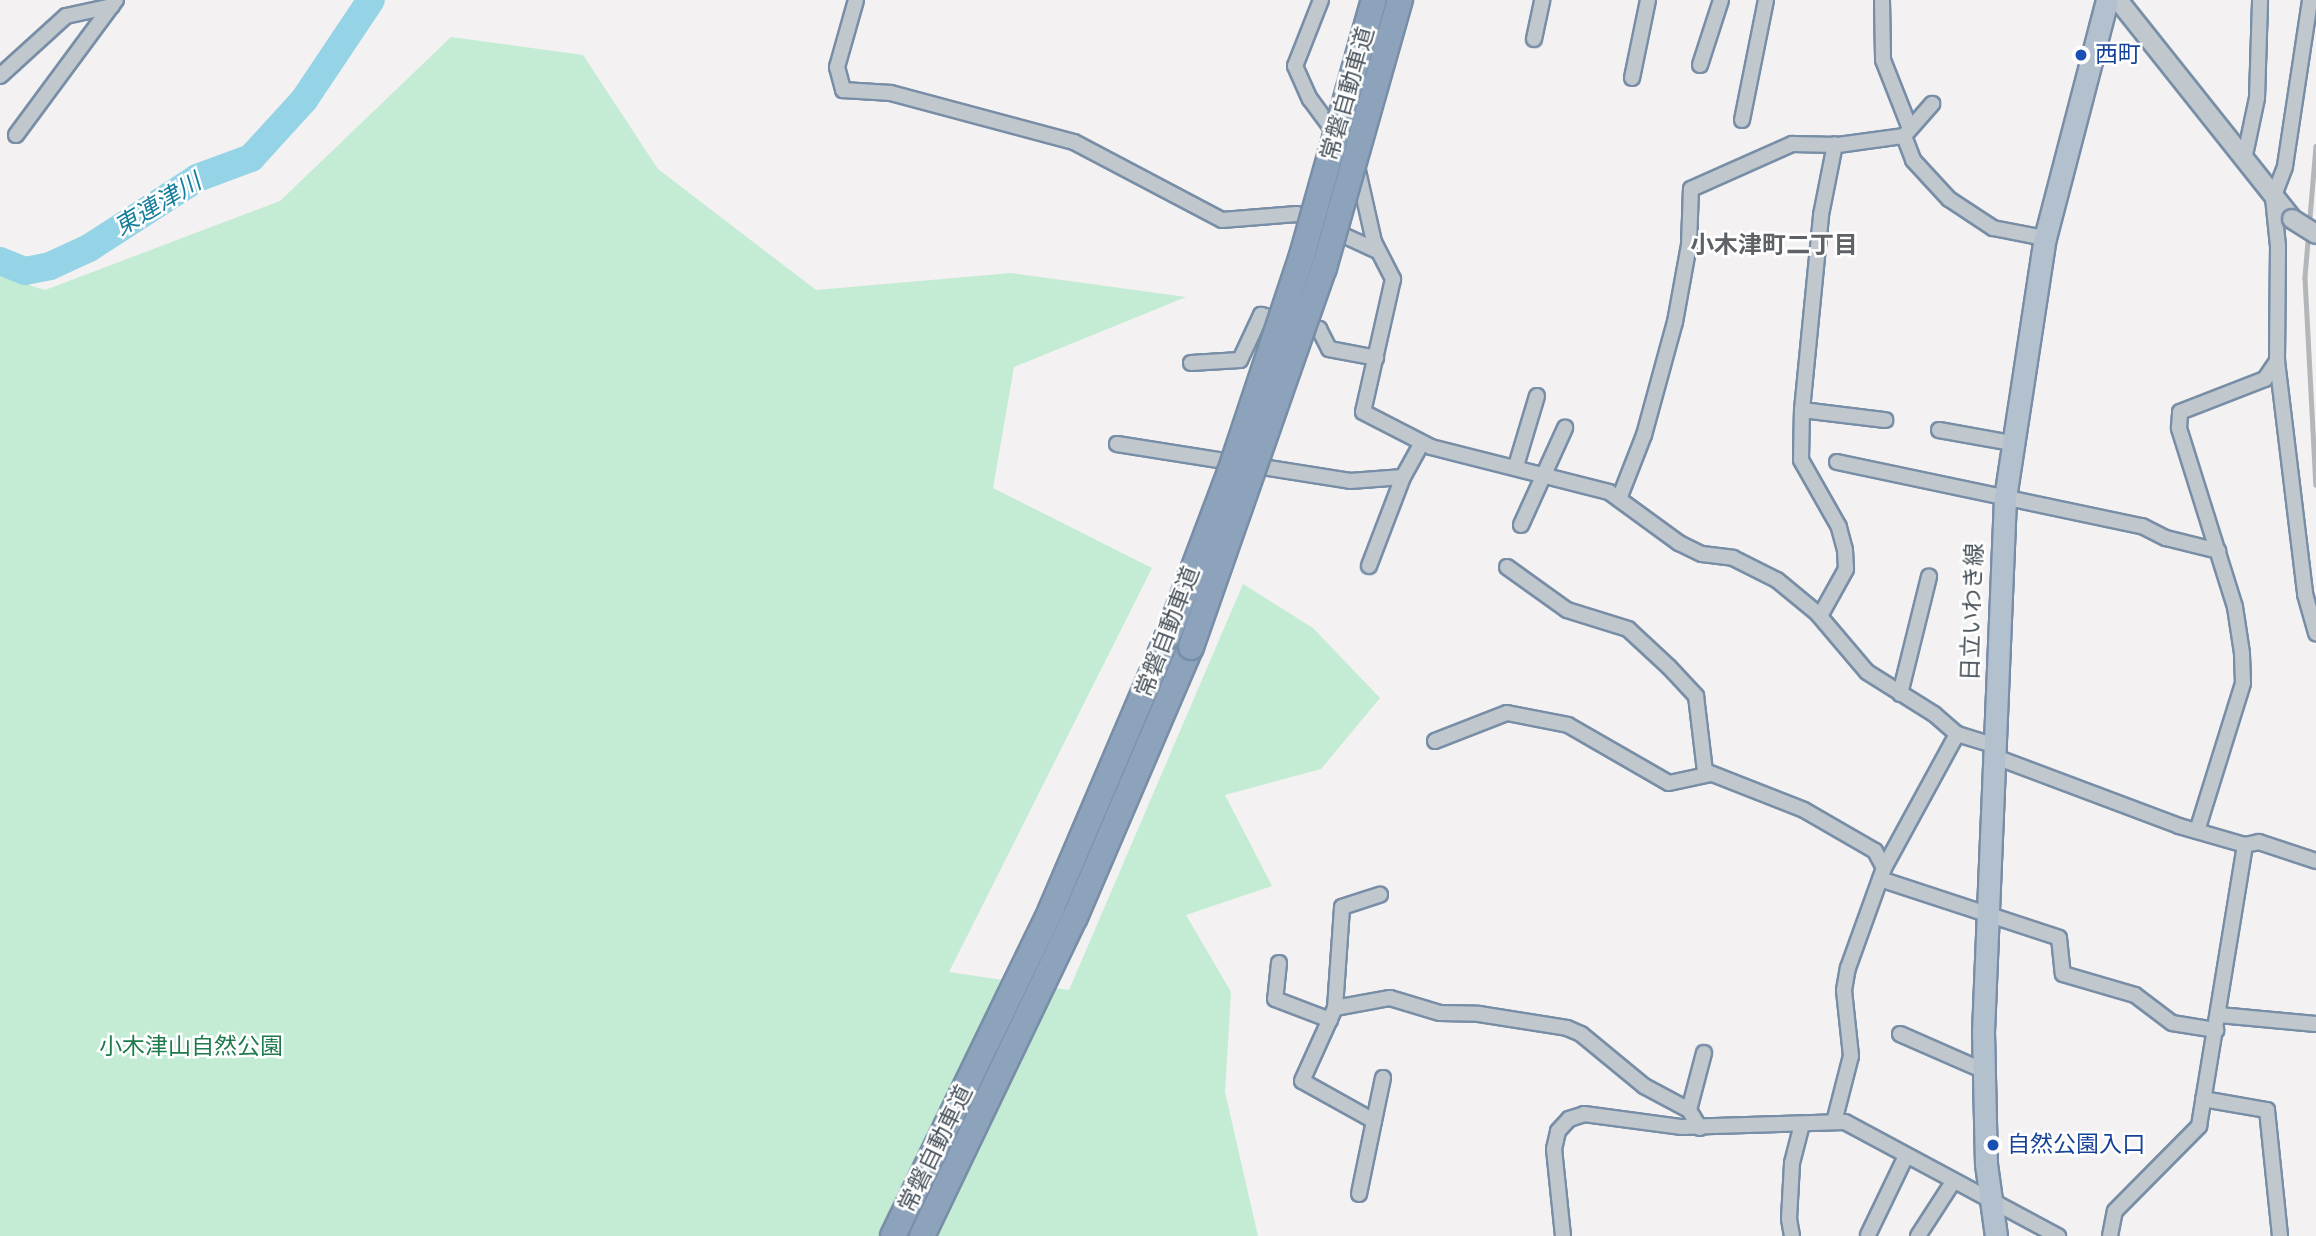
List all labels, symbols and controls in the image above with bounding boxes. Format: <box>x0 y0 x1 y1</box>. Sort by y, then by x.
street label: 常磐自動車道 <box>1316 24 1380 164</box>
place label: 西町 <box>2095 41 2141 69</box>
marker: 西町 <box>2073 47 2089 63</box>
water label: 東連津川 <box>109 168 207 242</box>
district label: 小木津町二丁目 <box>1690 232 1858 260</box>
street label: 日立いわき線 <box>1957 543 1989 681</box>
street label: 常磐自動車道 <box>1130 563 1206 701</box>
park label: 小木津山自然公園 <box>99 1033 283 1061</box>
street label: 常磐自動車道 <box>893 1081 979 1217</box>
place label: 自然公園入口 <box>2007 1131 2145 1159</box>
marker: 自然公園入口 <box>1985 1137 2001 1153</box>

